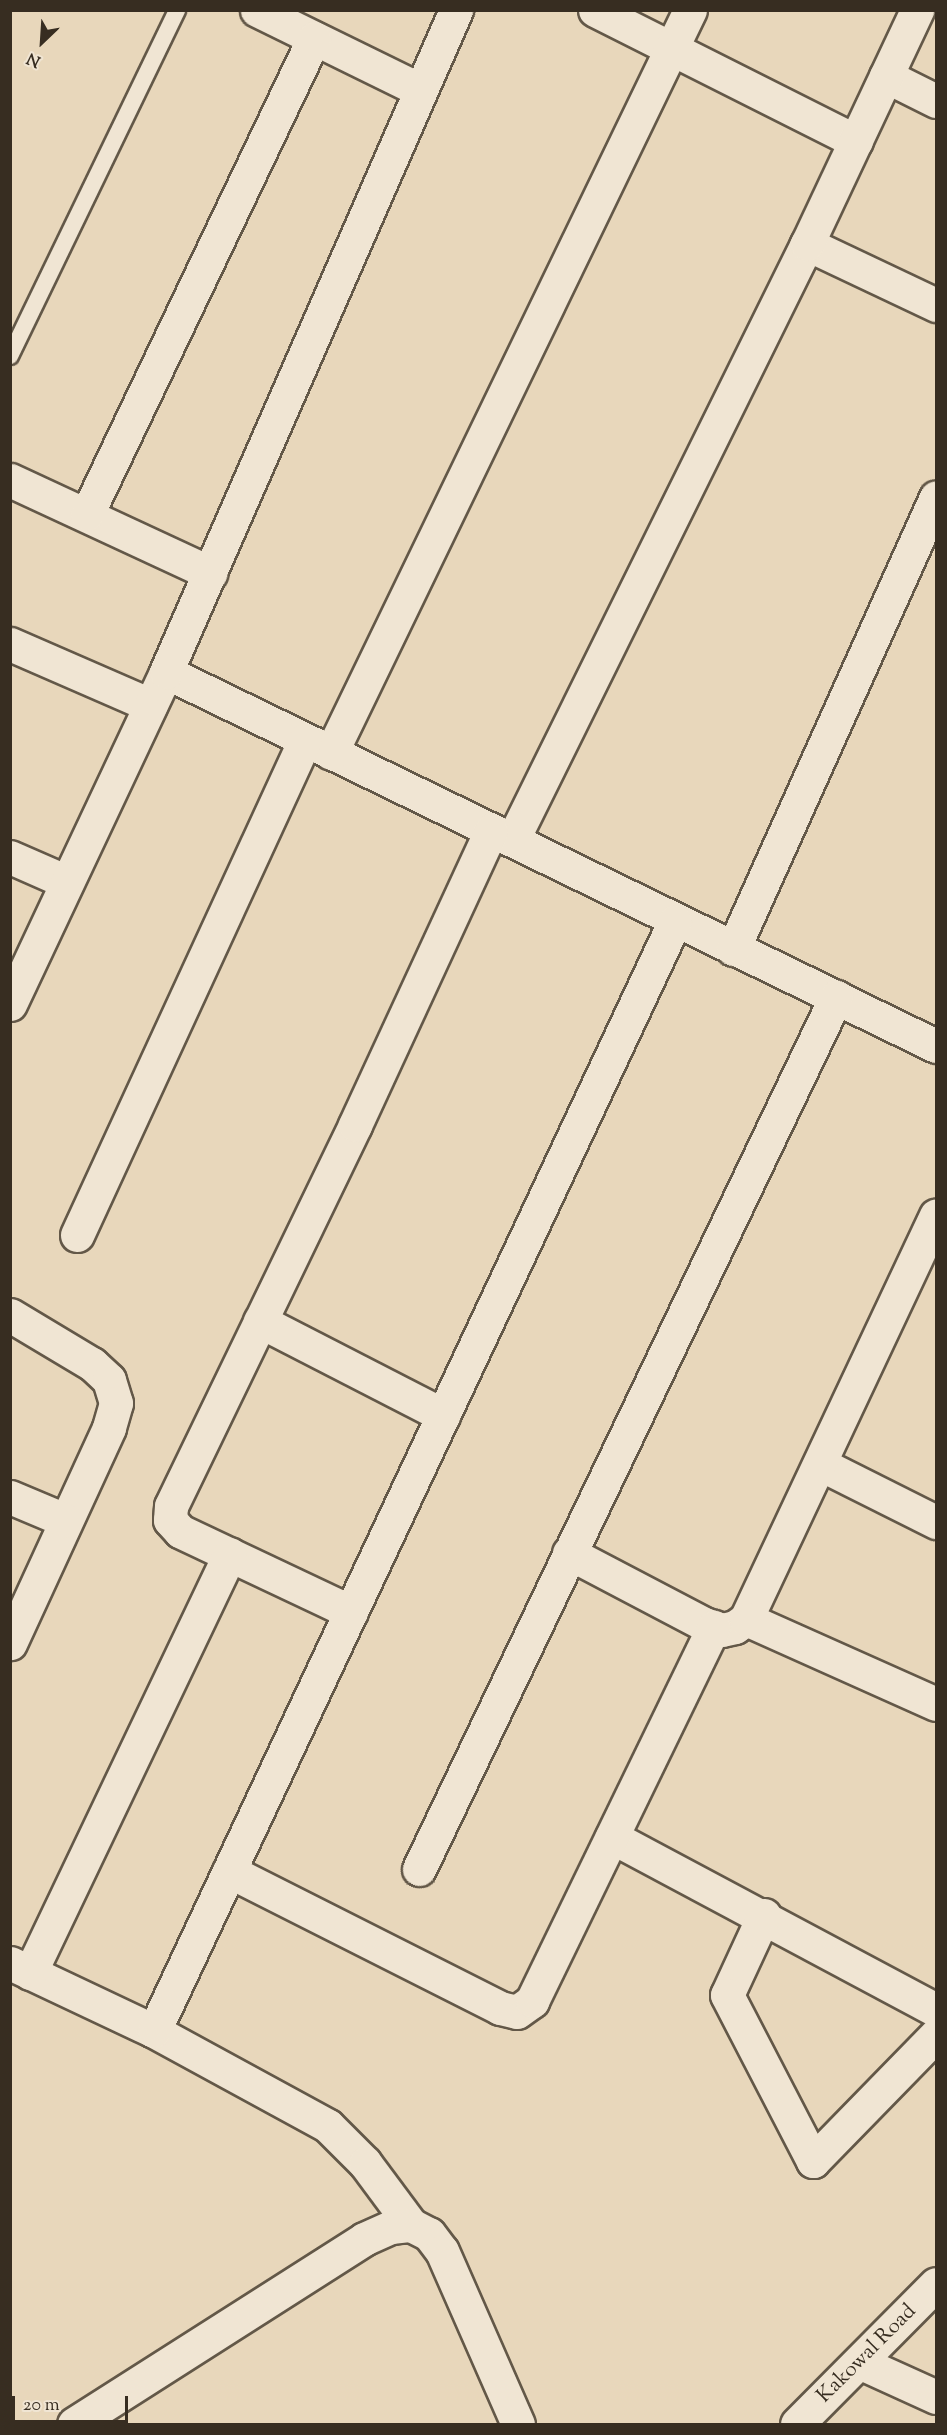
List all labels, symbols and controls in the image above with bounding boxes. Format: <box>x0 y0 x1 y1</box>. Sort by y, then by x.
north arrow <box>12 12 72 72</box>
text: N <box>24 46 45 72</box>
street label: Kakowal Road <box>812 2299 922 2409</box>
scale bar <box>15 2384 130 2422</box>
text: 20 m <box>23 2393 60 2419</box>

